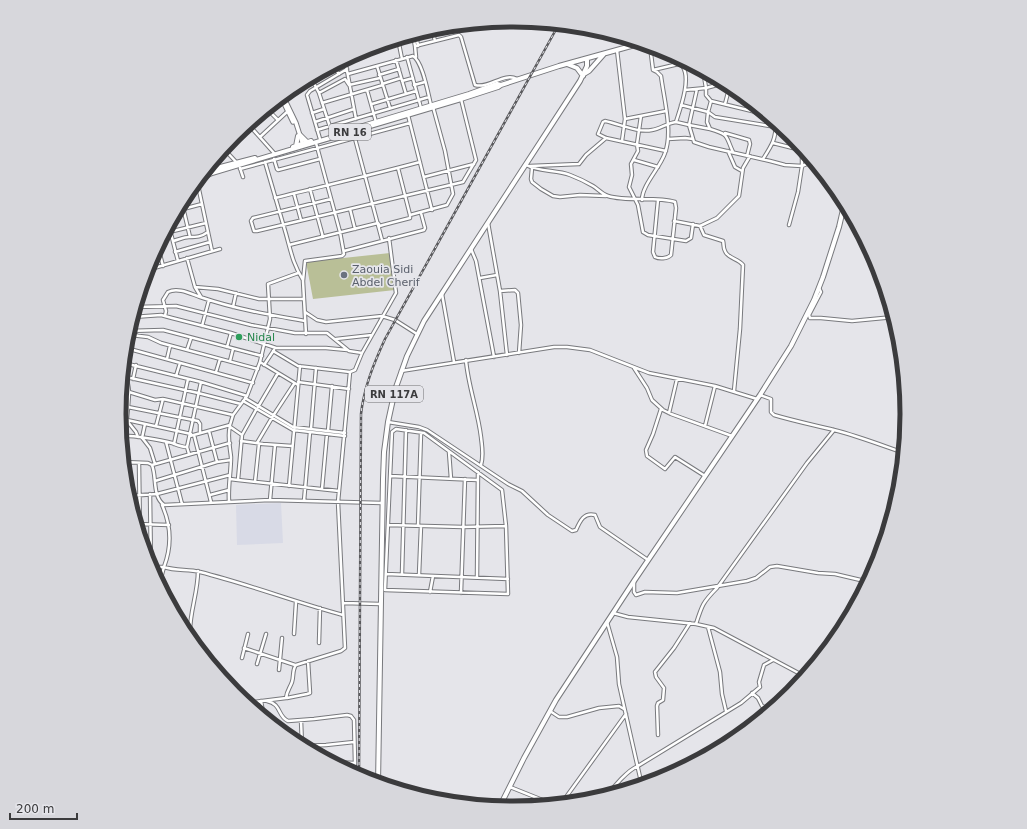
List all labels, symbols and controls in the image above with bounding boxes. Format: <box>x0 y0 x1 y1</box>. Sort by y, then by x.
road number: RN 16 <box>329 124 371 140</box>
place label: Zaouia Sidi Abdel Cherif <box>352 263 421 289</box>
marker: Zaouia Sidi Abdel Cherif <box>339 270 349 280</box>
place label: Nidal <box>247 331 275 344</box>
marker: Nidal <box>234 332 244 342</box>
road number: RN 117A <box>365 386 423 402</box>
scale bar <box>10 795 77 821</box>
text: 200 m <box>16 802 54 816</box>

